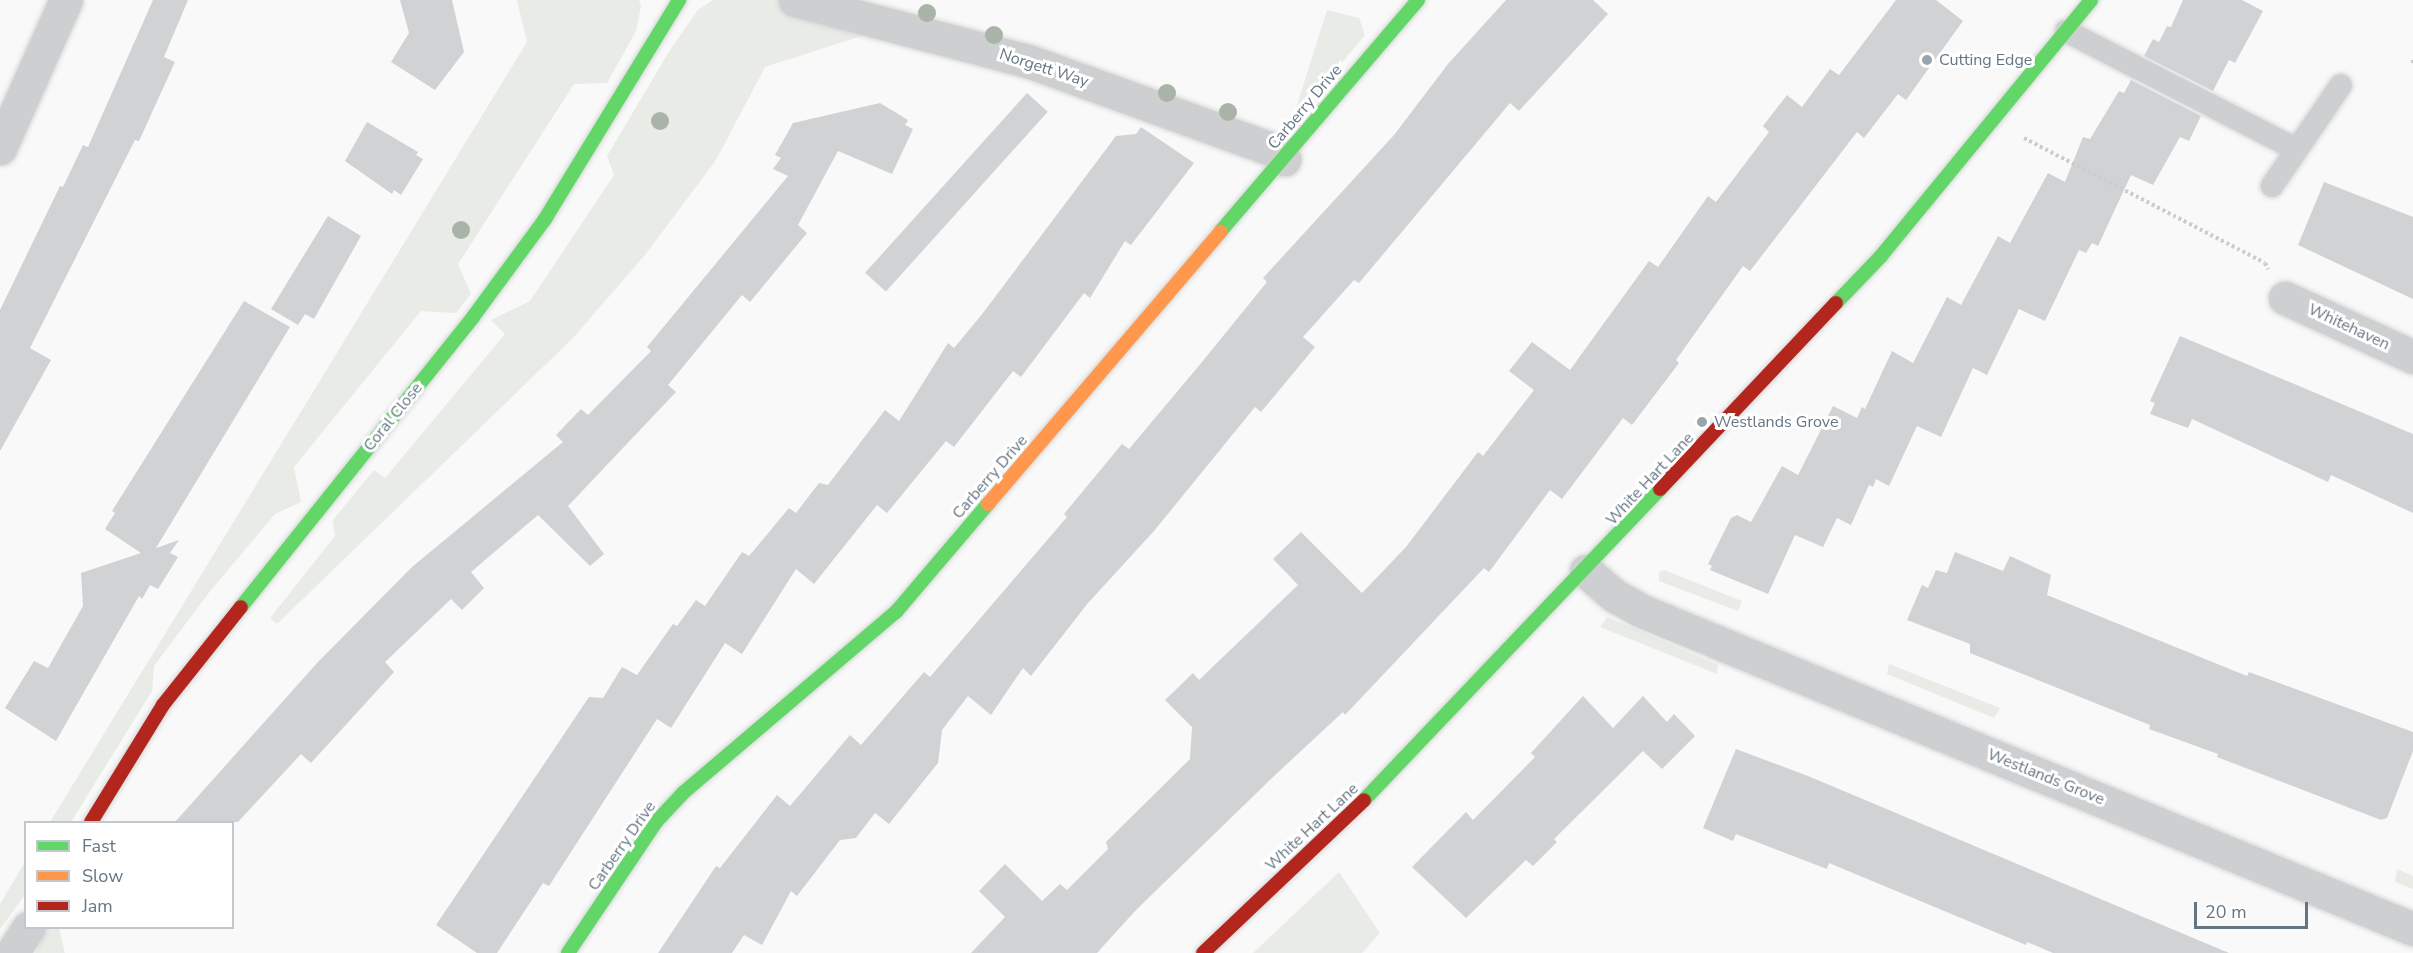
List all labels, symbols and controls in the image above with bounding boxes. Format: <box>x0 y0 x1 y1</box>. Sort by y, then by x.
street label: Norgett Way <box>997 45 1091 91</box>
place label: Cutting Edge <box>1939 50 2032 70</box>
marker: Cutting Edge <box>1920 53 1934 67</box>
street label: Carberry Drive <box>1264 61 1346 153</box>
street label: Whitehaven <box>2305 300 2393 354</box>
street label: Coral Close <box>360 379 426 455</box>
place label: Westlands Grove <box>1714 412 1838 432</box>
marker: Westlands Grove <box>1695 415 1709 429</box>
street label: White Hart Lane <box>1602 429 1698 529</box>
street label: Carberry Drive <box>948 431 1032 523</box>
street label: Westlands Grove <box>1985 745 2107 809</box>
street label: White Hart Lane <box>1262 779 1362 875</box>
street label: Carberry Drive <box>584 798 660 894</box>
legend <box>24 821 234 929</box>
text: Fast <box>82 834 116 858</box>
text: Slow <box>82 864 123 888</box>
scale bar <box>2197 890 2311 928</box>
text: Jam <box>82 894 113 918</box>
text: 20 m <box>2205 900 2247 924</box>

